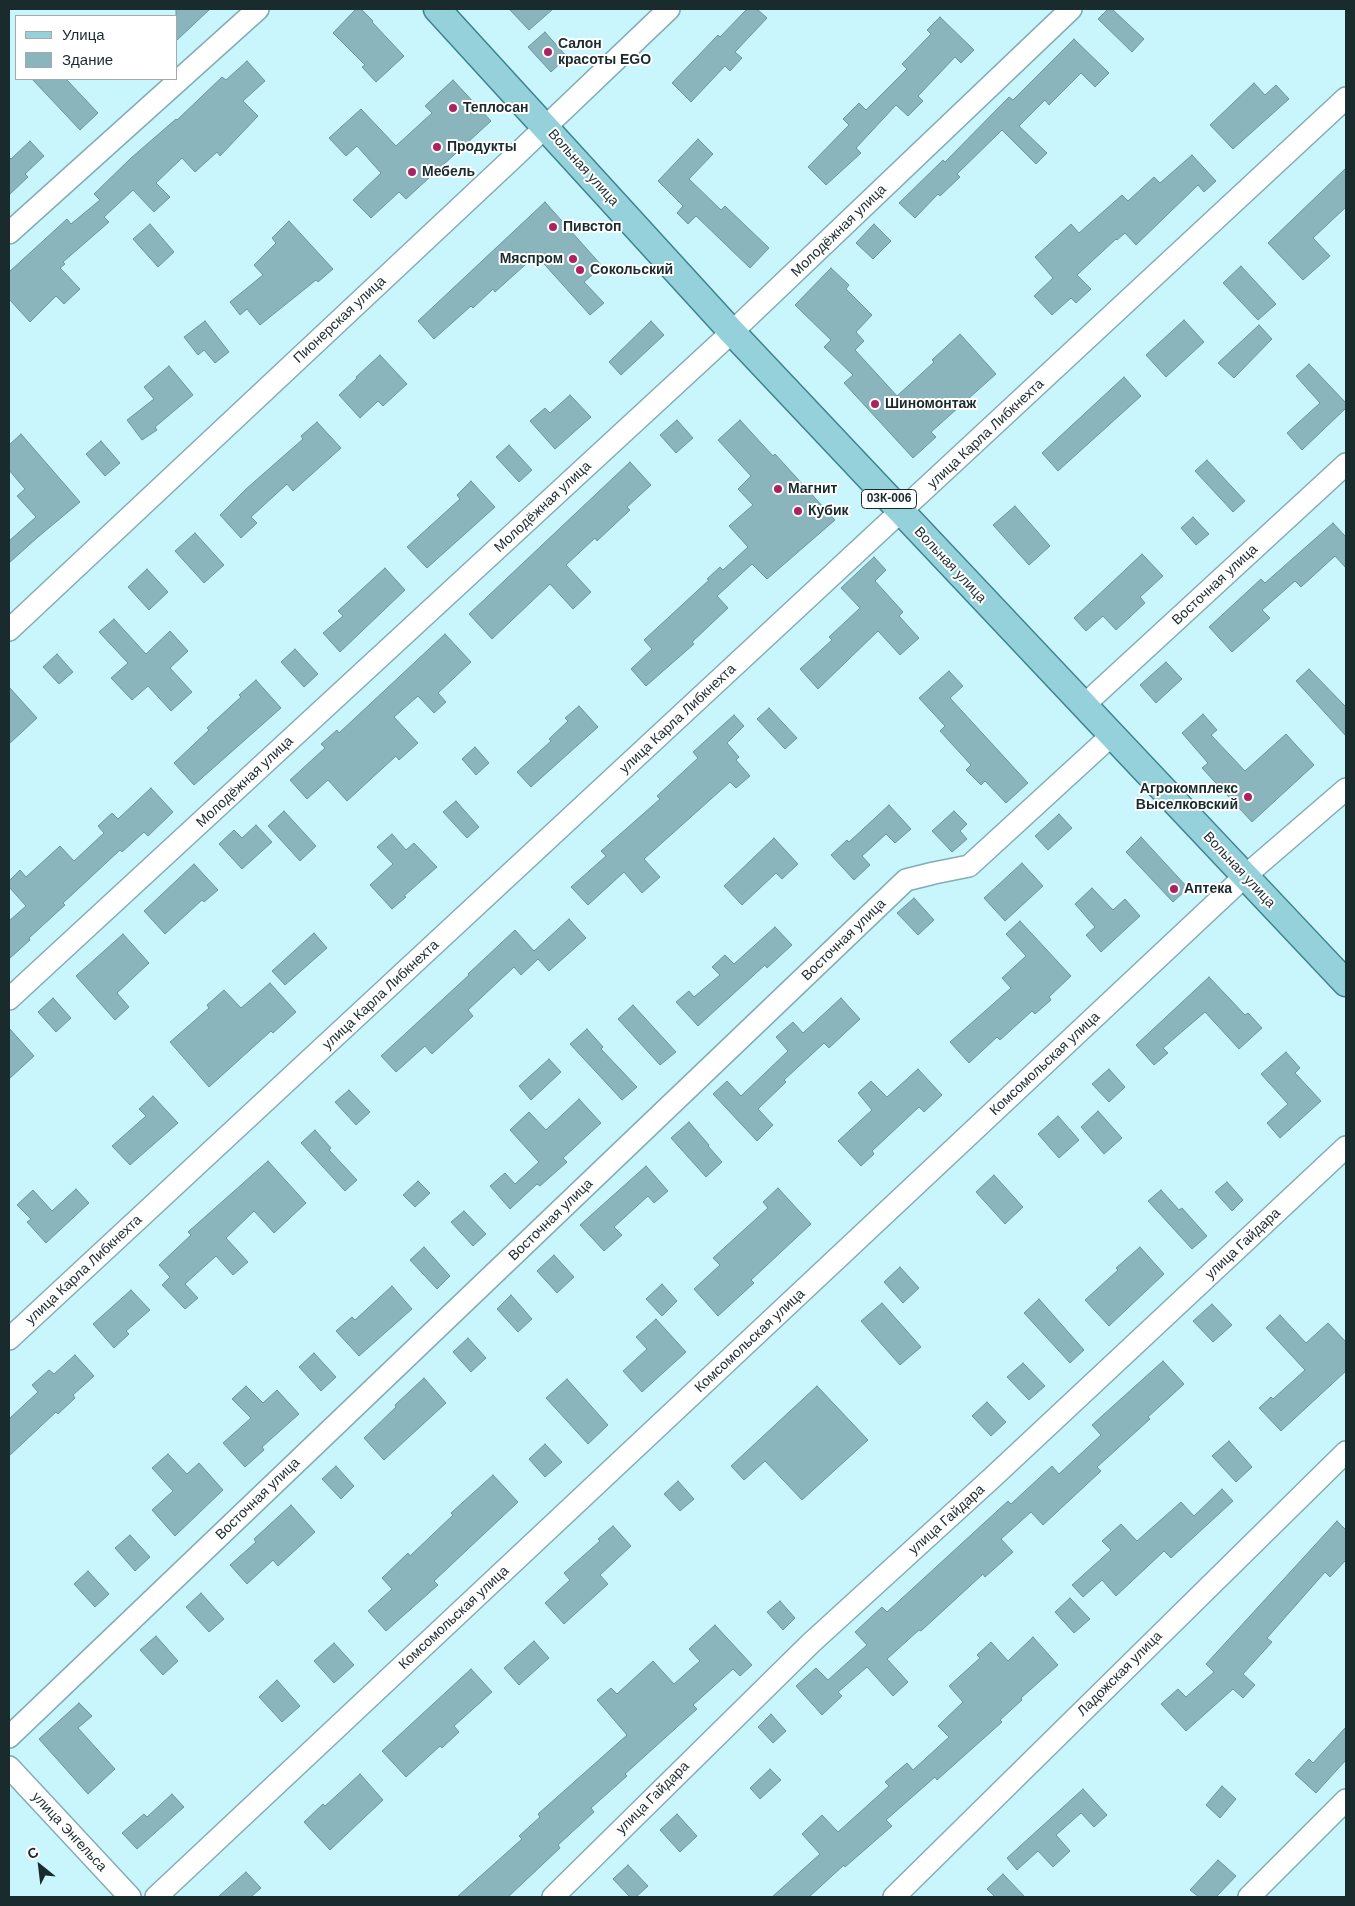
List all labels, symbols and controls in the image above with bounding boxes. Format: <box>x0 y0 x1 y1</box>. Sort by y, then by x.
legend <box>15 15 178 80</box>
text: Улица <box>62 26 105 43</box>
place label: Салон красоты EGO <box>558 36 651 68</box>
marker: Салон красоты EGO <box>542 46 554 58</box>
text: Здание <box>62 51 113 68</box>
place label: Теплосан <box>463 100 528 116</box>
marker: Теплосан <box>447 102 459 114</box>
street label: Вольная улица <box>544 126 622 210</box>
place label: Продукты <box>447 139 517 155</box>
marker: Продукты <box>431 141 443 153</box>
place label: Мебель <box>422 164 475 180</box>
marker: Мебель <box>406 166 418 178</box>
street label: Молодёжная улица <box>788 181 890 281</box>
place label: Пивстоп <box>563 219 621 235</box>
marker: Пивстоп <box>547 221 559 233</box>
place label: Мяспром <box>500 251 563 267</box>
marker: Мяспром <box>567 253 579 265</box>
place label: Сокольский <box>590 262 673 278</box>
marker: Сокольский <box>574 264 586 276</box>
street label: Пионерская улица <box>290 273 390 367</box>
street label: улица Карла Либкнехта <box>924 376 1048 492</box>
place label: Шиномонтаж <box>885 396 976 412</box>
marker: Шиномонтаж <box>869 398 881 410</box>
street label: Молодёжная улица <box>491 458 595 556</box>
place label: Магнит <box>788 481 837 497</box>
marker: Магнит <box>772 483 784 495</box>
road number: 03К-006 <box>862 489 916 508</box>
place label: Кубик <box>808 503 849 519</box>
marker: Кубик <box>792 505 804 517</box>
street label: Вольная улица <box>911 524 989 606</box>
street label: Восточная улица <box>1169 541 1261 629</box>
street label: улица Карла Либкнехта <box>616 661 740 777</box>
street label: Молодёжная улица <box>193 733 297 831</box>
place label: Агрокомплекс Выселковский <box>1136 781 1238 814</box>
marker: Агрокомплекс Выселковский <box>1242 791 1254 803</box>
street label: Вольная улица <box>1200 829 1278 911</box>
place label: Аптека <box>1184 881 1232 897</box>
marker: Аптека <box>1168 883 1180 895</box>
street label: Восточная улица <box>798 896 890 984</box>
street label: улица Карла Либкнехта <box>319 937 443 1053</box>
street label: Комсомольская улица <box>987 1009 1103 1119</box>
street label: Восточная улица <box>505 1176 597 1264</box>
street label: улица Гайдара <box>1202 1205 1284 1283</box>
street label: улица Карла Либкнехта <box>22 1212 146 1328</box>
street label: Комсомольская улица <box>692 1286 808 1396</box>
street label: Восточная улица <box>212 1455 304 1543</box>
street label: улица Гайдара <box>906 1482 988 1558</box>
street label: Комсомольская улица <box>396 1563 512 1673</box>
street label: Ладожская улица <box>1074 1628 1166 1720</box>
street label: улица Гайдара <box>613 1758 693 1838</box>
street label: улица Энгельса <box>28 1789 110 1875</box>
north arrow <box>15 1841 65 1891</box>
text: С <box>24 1843 41 1862</box>

